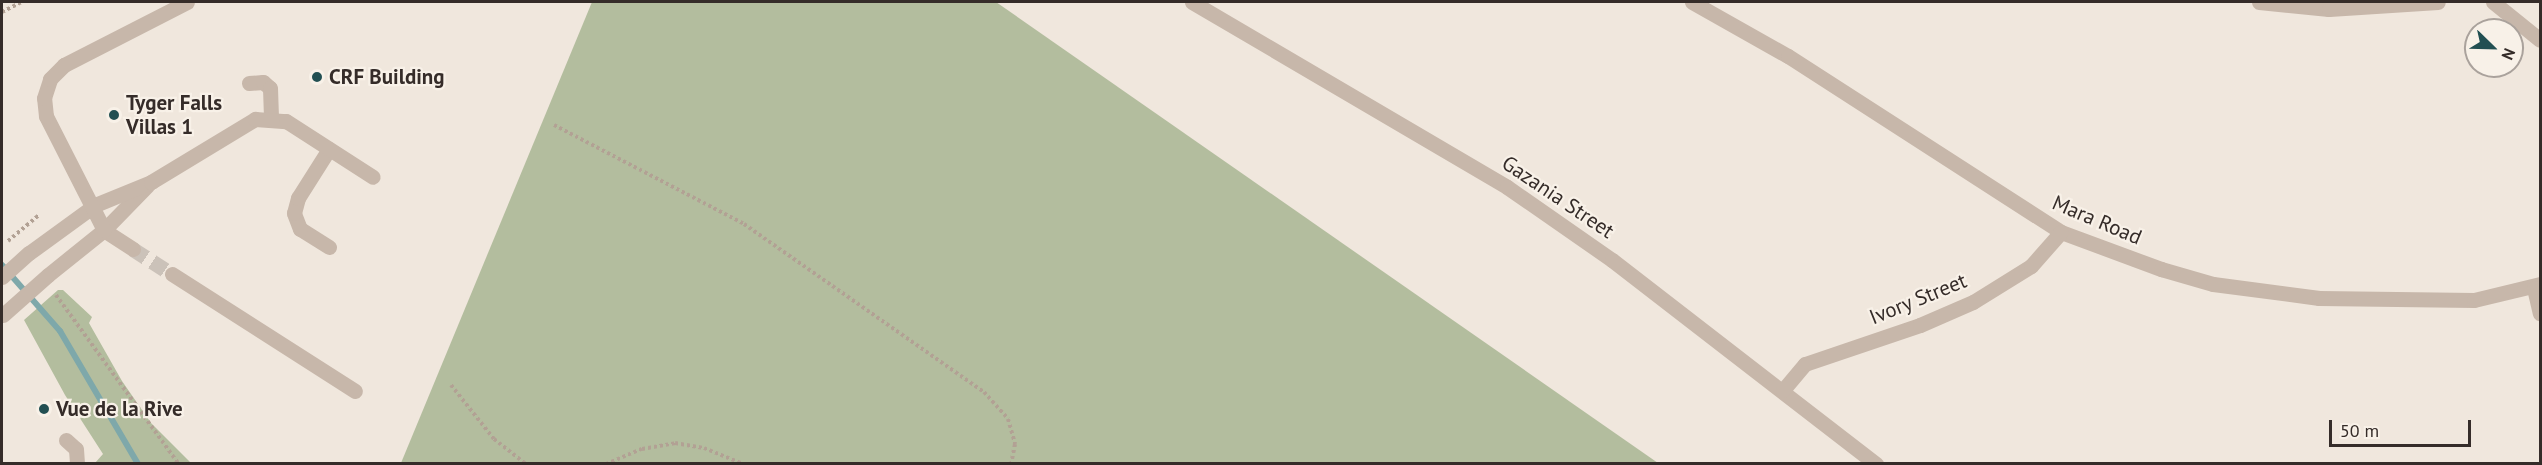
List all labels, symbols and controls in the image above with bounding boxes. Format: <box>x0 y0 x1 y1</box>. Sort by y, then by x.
north arrow <box>2464 18 2524 78</box>
text: N <box>2497 45 2520 63</box>
place label: CRF Building <box>329 64 445 90</box>
marker: CRF Building <box>310 70 324 84</box>
place label: Tyger Falls Villas 1 <box>126 90 222 140</box>
marker: Tyger Falls Villas 1 <box>107 108 121 122</box>
street label: Gazania Street <box>1497 150 1619 244</box>
street label: Mara Road <box>2049 190 2145 250</box>
street label: Ivory Street <box>1865 268 1971 330</box>
place label: Vue de la Rive <box>56 396 183 422</box>
marker: Vue de la Rive <box>37 402 51 416</box>
scale bar <box>2332 408 2474 446</box>
text: 50 m <box>2340 419 2379 442</box>

